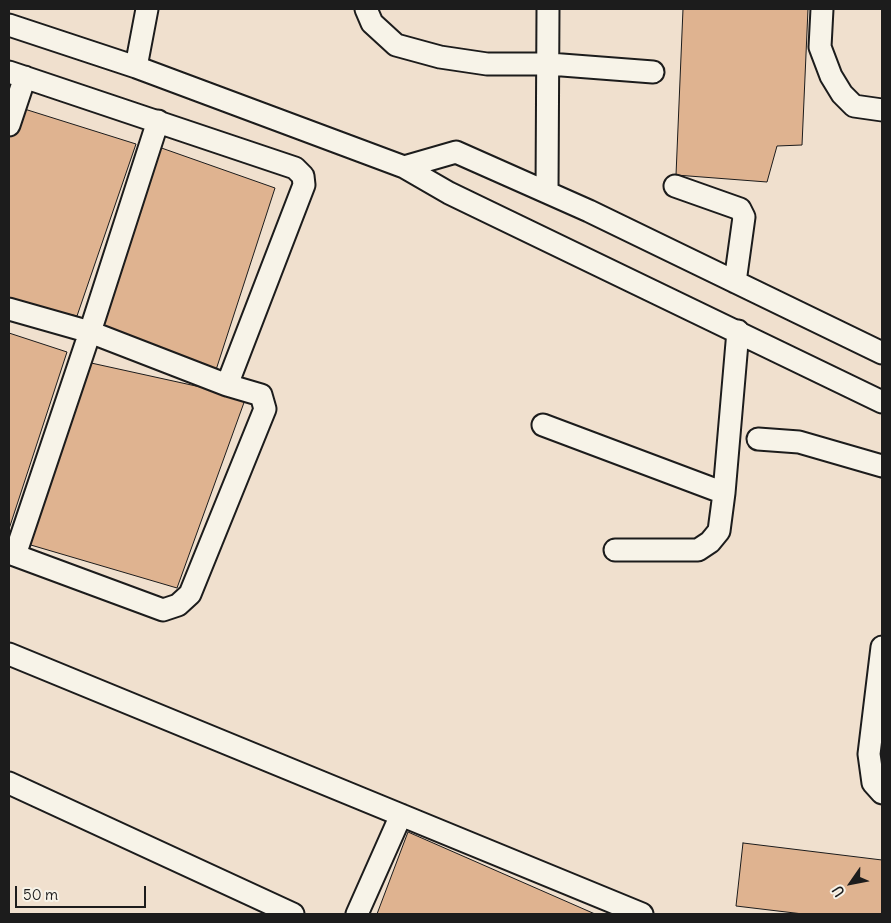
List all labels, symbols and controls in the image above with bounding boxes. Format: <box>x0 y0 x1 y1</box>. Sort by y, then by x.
north arrow <box>826 858 876 908</box>
scale bar <box>18 876 149 908</box>
text: U <box>828 882 849 900</box>
text: 50 m <box>23 885 58 904</box>

